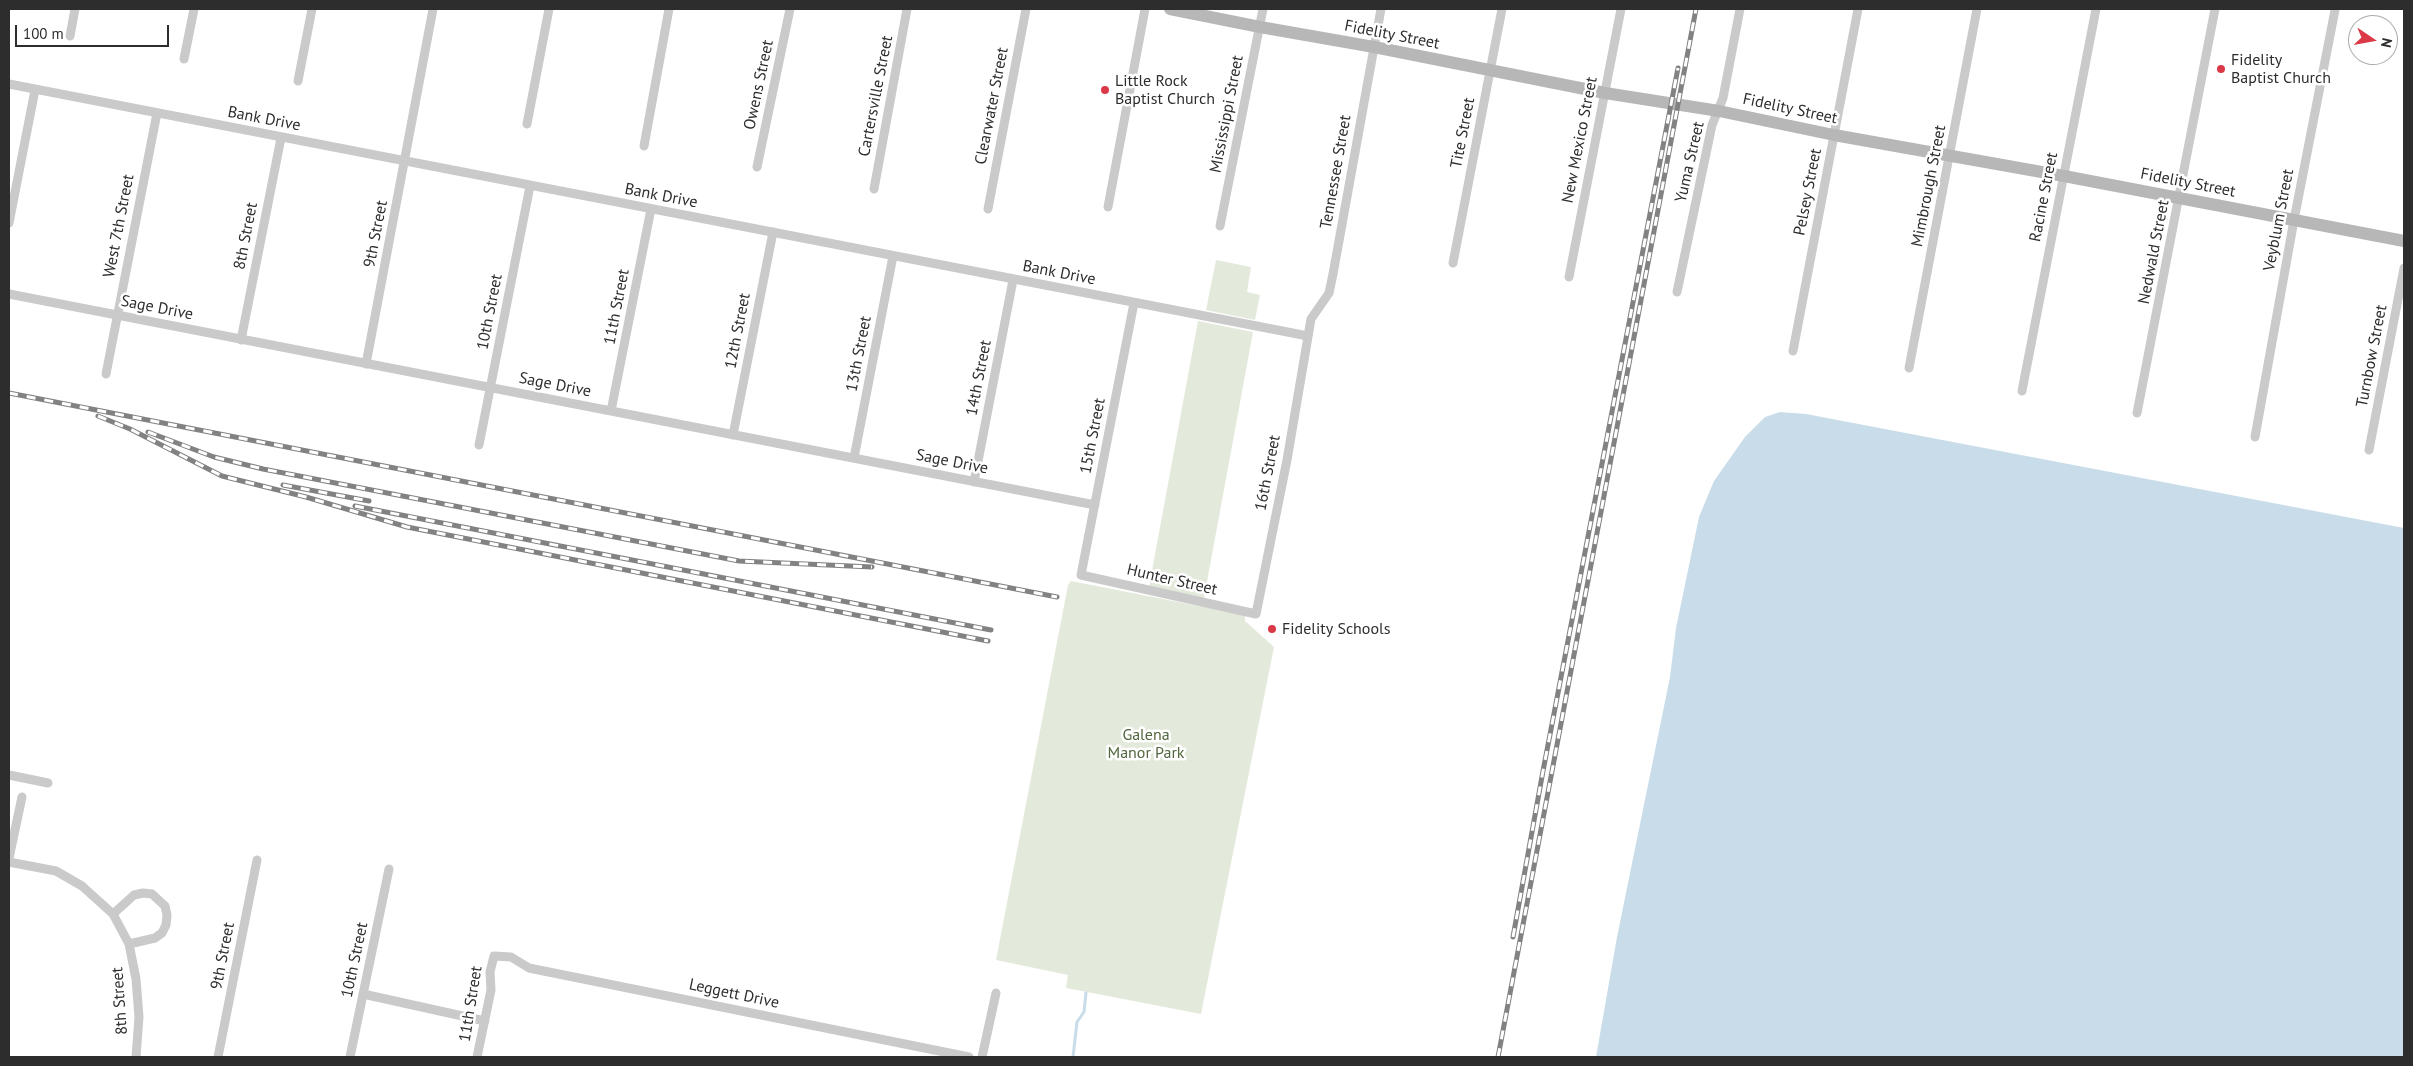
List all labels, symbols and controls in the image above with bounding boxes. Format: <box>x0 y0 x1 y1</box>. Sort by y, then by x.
scale bar <box>18 15 171 47</box>
north arrow <box>2348 15 2398 65</box>
street label: Fidelity Street <box>1343 16 1441 54</box>
text: 100 m <box>23 24 64 43</box>
street label: Cartersville Street <box>855 34 897 158</box>
text: N <box>2377 37 2396 49</box>
street label: Owens Street <box>740 38 778 132</box>
street label: Clearwater Street <box>971 46 1013 166</box>
place label: Fidelity Baptist Church <box>2231 50 2331 88</box>
street label: Mississippi Street <box>1206 54 1248 174</box>
marker: Fidelity Baptist Church <box>2215 63 2227 75</box>
place label: Little Rock Baptist Church <box>1115 71 1215 109</box>
street label: New Mexico Street <box>1558 75 1602 205</box>
marker: Little Rock Baptist Church <box>1099 84 1111 96</box>
street label: Fidelity Street <box>1741 90 1839 128</box>
street label: Tite Street <box>1447 96 1479 170</box>
street label: Bank Drive <box>226 103 302 135</box>
street label: Tennessee Street <box>1317 114 1355 230</box>
street label: Yuma Street <box>1671 120 1709 204</box>
street label: Mimbrough Street <box>1908 123 1950 249</box>
street label: Pelsey Street <box>1790 147 1826 237</box>
street label: Racine Street <box>2026 151 2062 243</box>
street label: Fidelity Street <box>2139 164 2237 202</box>
street label: Veyblum Street <box>2260 167 2298 273</box>
street label: West 7th Street <box>100 173 138 279</box>
street label: Bank Drive <box>623 180 699 212</box>
street label: Nedwald Street <box>2135 198 2173 306</box>
street label: 9th Street <box>360 199 392 269</box>
street label: 8th Street <box>230 201 262 271</box>
street label: Bank Drive <box>1021 257 1097 289</box>
street label: 11th Street <box>600 267 634 347</box>
street label: 10th Street <box>473 272 507 352</box>
street label: 12th Street <box>721 291 755 371</box>
street label: Sage Drive <box>119 292 195 324</box>
street label: Turnbow Street <box>2353 303 2391 409</box>
street label: 13th Street <box>842 314 876 394</box>
street label: 14th Street <box>962 338 996 418</box>
street label: Sage Drive <box>517 369 593 401</box>
street label: 15th Street <box>1076 396 1110 476</box>
street label: 16th Street <box>1251 433 1285 513</box>
street label: Sage Drive <box>914 446 990 478</box>
street label: Hunter Street <box>1125 560 1219 600</box>
place label: Fidelity Schools <box>1282 619 1390 639</box>
marker: Fidelity Schools <box>1266 623 1278 635</box>
park label: Galena Manor Park <box>1107 725 1185 763</box>
street label: 10th Street <box>338 920 372 1000</box>
street label: 9th Street <box>207 921 239 991</box>
street label: 11th Street <box>456 965 486 1043</box>
street label: 8th Street <box>108 966 132 1036</box>
street label: Leggett Drive <box>687 975 781 1013</box>

